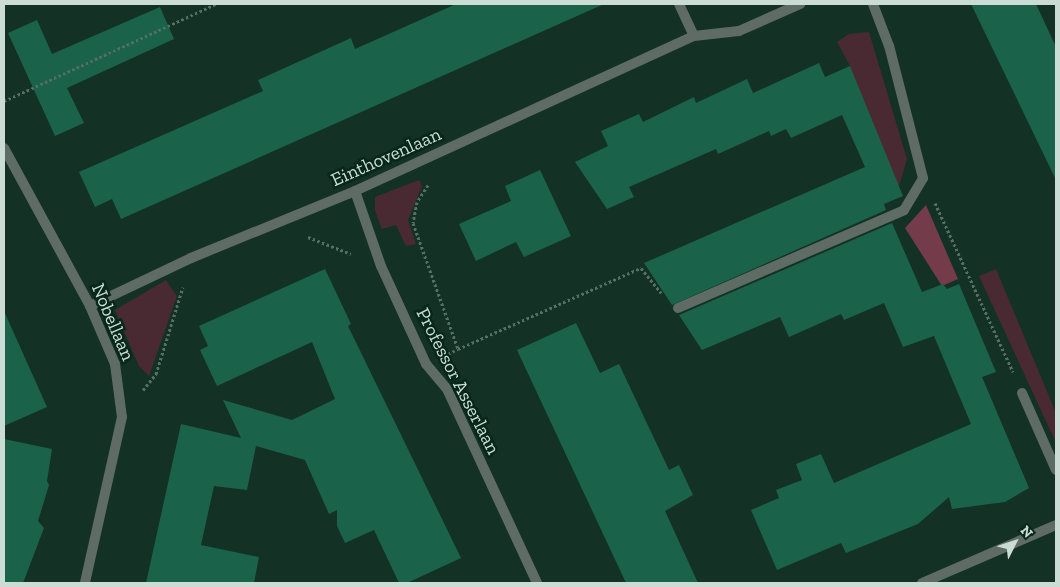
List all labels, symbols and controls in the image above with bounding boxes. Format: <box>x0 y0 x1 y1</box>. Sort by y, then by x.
street label: Einthovenlaan <box>327 123 445 191</box>
street label: Nobellaan <box>87 280 139 364</box>
street label: Professor Asserlaan <box>411 304 505 458</box>
north arrow <box>990 517 1040 567</box>
text: N <box>1017 522 1037 541</box>

